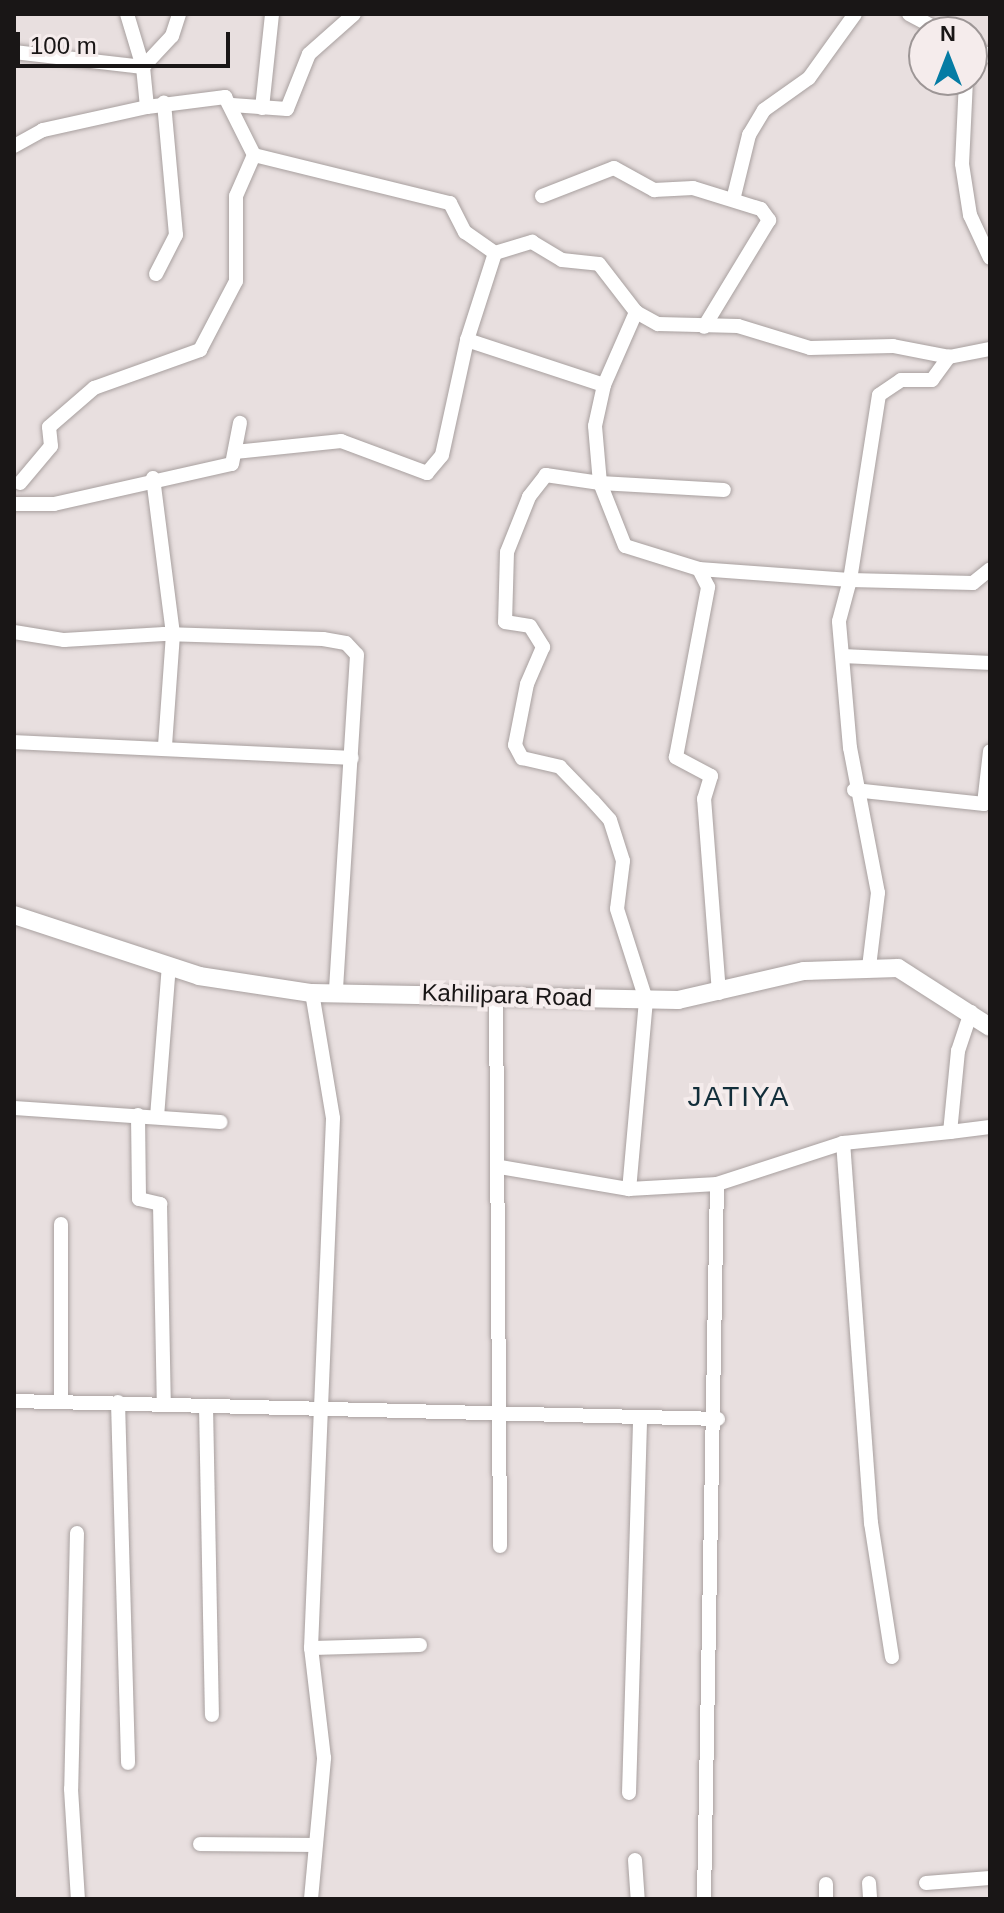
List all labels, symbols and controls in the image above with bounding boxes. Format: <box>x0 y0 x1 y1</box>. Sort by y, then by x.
scale bar <box>20 16 234 66</box>
north arrow <box>908 16 988 96</box>
text: N <box>940 21 956 46</box>
text: 100 m <box>30 32 97 59</box>
street label: Kahilipara Road <box>421 978 593 1012</box>
district label: JATIYA <box>688 1080 790 1114</box>

